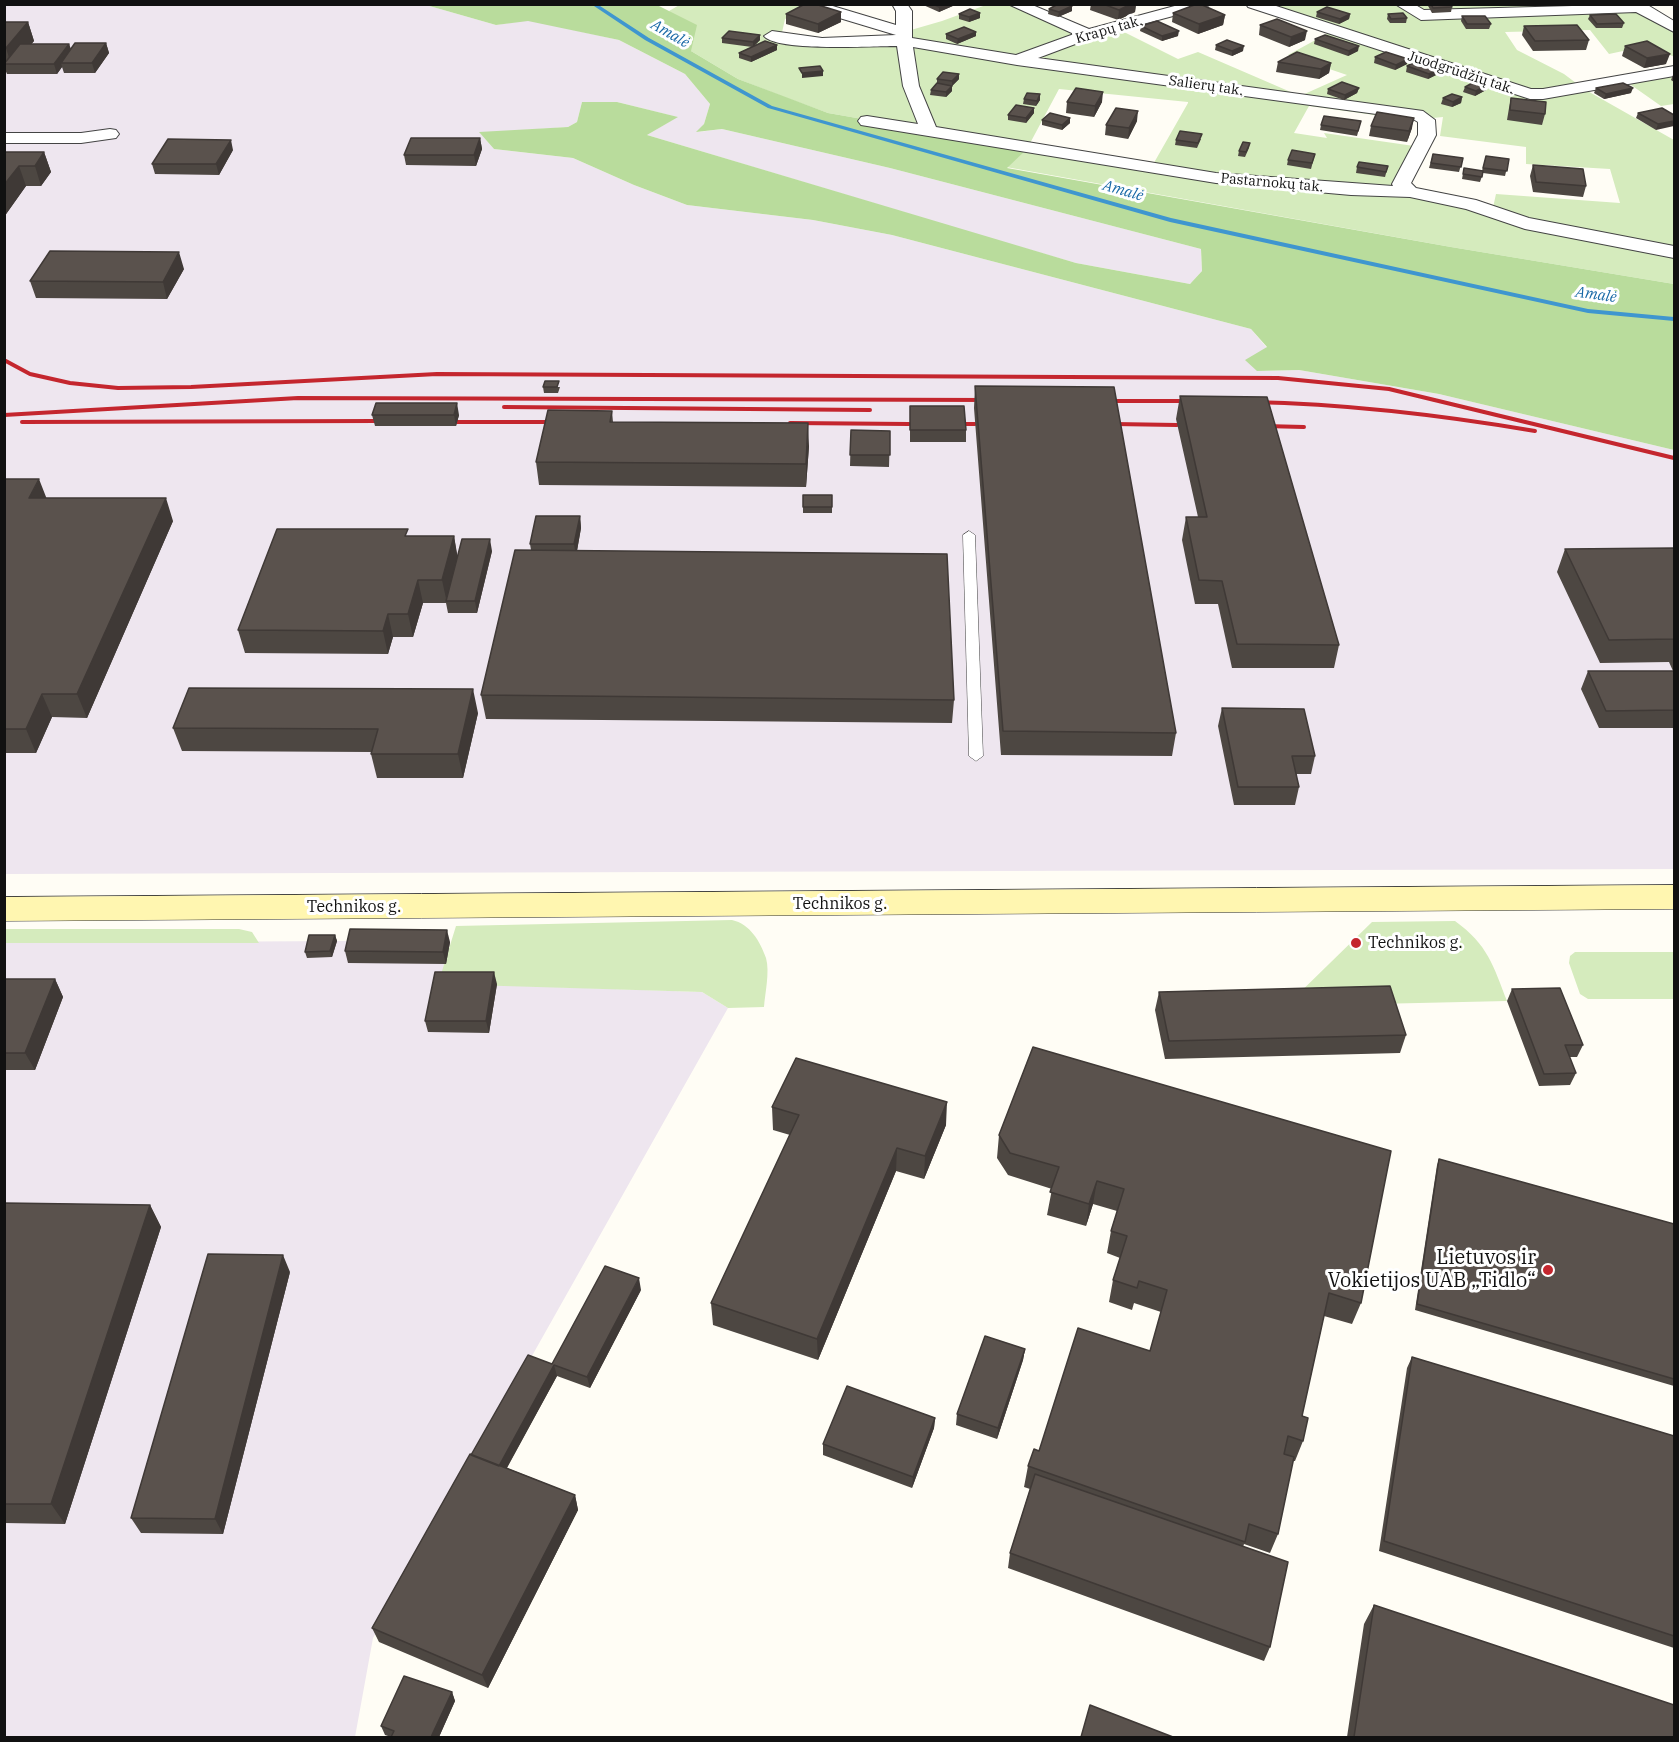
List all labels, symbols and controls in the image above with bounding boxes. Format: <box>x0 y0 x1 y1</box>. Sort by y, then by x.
street label: Krapų tak. <box>1074 12 1144 48</box>
water label: Amalė <box>648 16 692 52</box>
street label: Juodgrūdžių tak. <box>1406 48 1516 98</box>
street label: Salierų tak. <box>1168 72 1244 100</box>
street label: Pastarnokų tak. <box>1220 170 1324 196</box>
water label: Amalė <box>1101 177 1145 205</box>
water label: Amalė <box>1574 283 1618 307</box>
street label: Technikos g. <box>793 894 887 914</box>
street label: Technikos g. <box>307 897 401 917</box>
place label: Technikos g. <box>1368 933 1463 953</box>
marker: Technikos g. <box>1349 936 1363 950</box>
place label: Lietuvos ir Vokietijos UAB „Tidlo“ <box>1328 1246 1536 1293</box>
marker: Lietuvos ir Vokietijos UAB „Tidlo“ <box>1541 1263 1555 1277</box>

